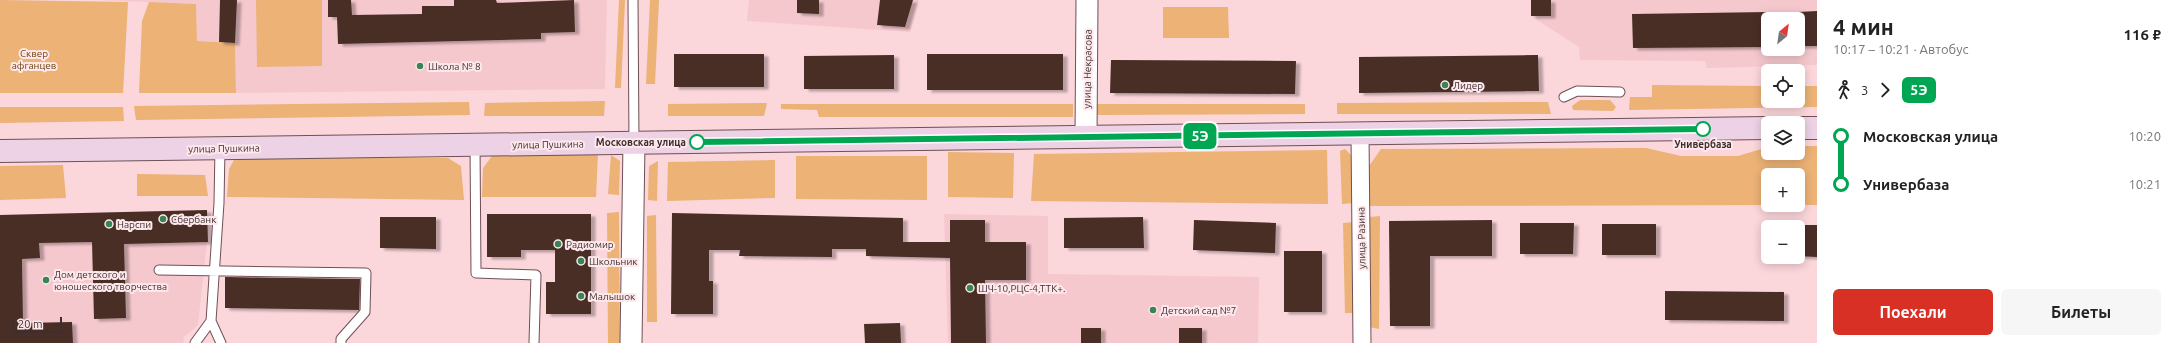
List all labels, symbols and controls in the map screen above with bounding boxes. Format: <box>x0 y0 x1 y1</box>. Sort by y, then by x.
north arrow <box>1761 12 1805 56</box>
map controls <box>1761 12 1805 264</box>
text: 4 мин <box>1833 14 1894 39</box>
text: 116 ₽ <box>2124 26 2161 43</box>
street label: улица Некрасова <box>1081 29 1094 109</box>
text: 10:17 – 10:21 · Автобус <box>1833 42 1969 56</box>
park label: Сквер афганцев <box>12 48 56 71</box>
marker: Школа № 8 <box>415 61 425 71</box>
place label: Школа № 8 <box>428 61 481 72</box>
button: locate <box>1761 64 1805 108</box>
icon: walk <box>1833 79 1855 101</box>
icon: forward <box>1874 79 1896 101</box>
marker: Лидер <box>1440 80 1450 90</box>
place label: Лидер <box>1453 80 1483 91</box>
text: 5Э <box>1910 82 1928 98</box>
text: 3 <box>1861 83 1868 97</box>
button: layers <box>1761 116 1805 160</box>
marker: Универбаза <box>1695 121 1711 137</box>
line badge: 5Э <box>1182 123 1218 149</box>
text: 5Э <box>1191 128 1209 144</box>
text: Московская улица <box>1863 128 1998 145</box>
text: 10:20 <box>2128 129 2161 143</box>
marker: Московская улица <box>689 134 705 150</box>
place label: Московская улица <box>596 137 686 148</box>
street label: улица Пушкина <box>512 138 584 151</box>
place label: Универбаза <box>1674 139 1732 150</box>
street label: улица Пушкина <box>188 142 260 155</box>
button: + <box>1761 168 1805 212</box>
text: Универбаза <box>1863 176 1949 193</box>
text: 10:21 <box>2128 177 2161 191</box>
street label: улица Разина <box>1355 207 1368 269</box>
marker: Сбербанк <box>158 214 168 224</box>
place label: Сбербанк <box>171 214 216 225</box>
marker: Нарспи <box>104 219 114 229</box>
place label: Нарспи <box>117 219 151 230</box>
button: − <box>1761 220 1805 264</box>
marker: Радиомир <box>553 239 563 249</box>
place label: Радиомир <box>566 239 614 250</box>
marker: Школьник <box>576 256 586 266</box>
place label: Школьник <box>589 256 637 267</box>
place label: Дом детского и юношеского творчества <box>54 269 167 292</box>
marker: Дом детского и юношеского творчества <box>41 275 51 285</box>
marker: ШЧ-10,РЦС-4,ТТК+. <box>965 283 975 293</box>
place label: ШЧ-10,РЦС-4,ТТК+. <box>978 283 1065 294</box>
button: Поехали <box>1833 289 1993 335</box>
button: Билеты <box>2001 289 2161 335</box>
marker: Малышок <box>576 291 586 301</box>
place label: Малышок <box>589 291 635 302</box>
marker: Детский сад №7 <box>1148 305 1158 315</box>
place label: Детский сад №7 <box>1161 305 1236 316</box>
scale bar <box>12 315 62 334</box>
text: 20 m <box>18 318 42 330</box>

